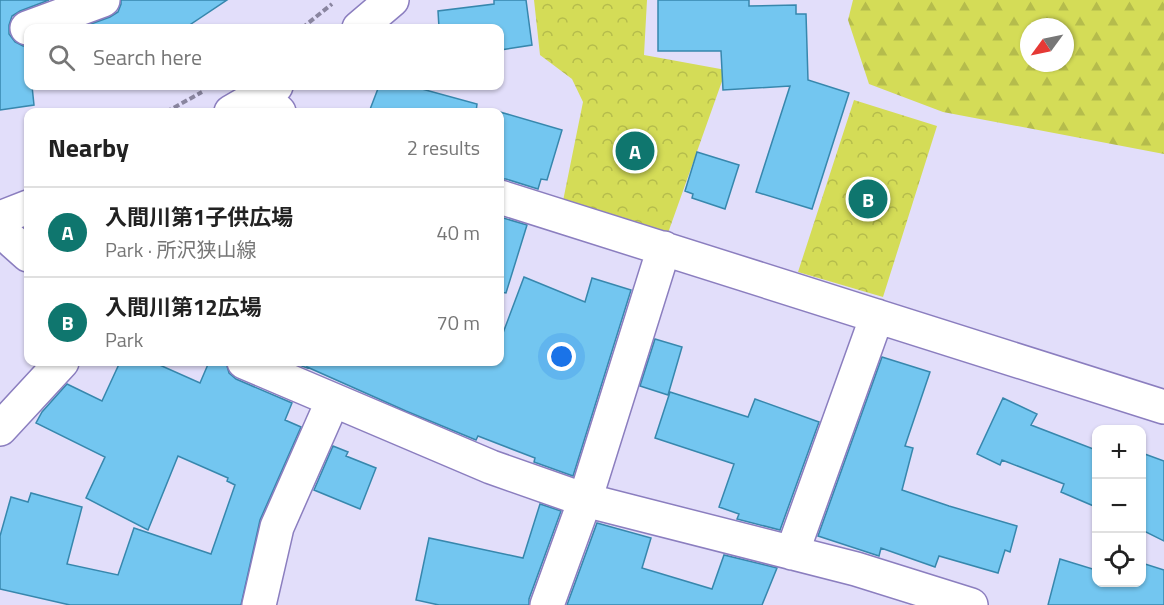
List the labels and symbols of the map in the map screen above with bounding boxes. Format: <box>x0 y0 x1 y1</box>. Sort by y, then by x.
north arrow <box>1020 18 1074 72</box>
pin: A <box>616 128 654 174</box>
pin: B <box>848 176 888 222</box>
your location <box>547 342 576 371</box>

